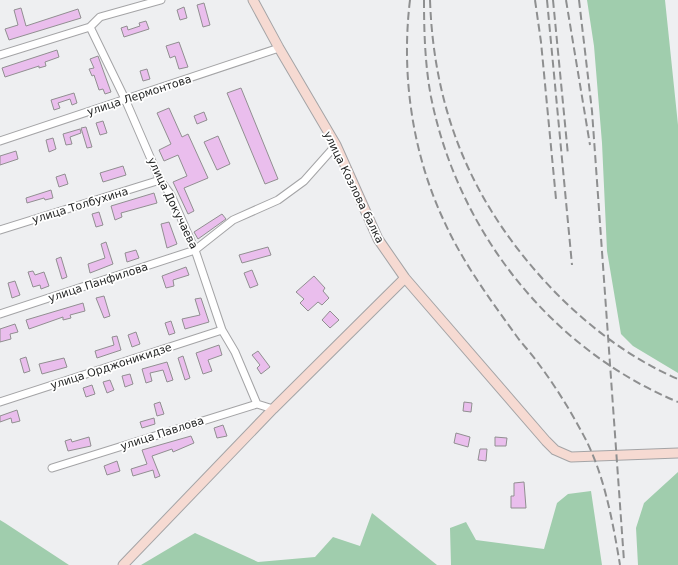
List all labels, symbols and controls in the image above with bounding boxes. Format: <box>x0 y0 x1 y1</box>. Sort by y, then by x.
street label: улица Лермонтова <box>85 72 193 119</box>
street label: улица Козлова балка <box>321 129 386 245</box>
street label: улица Докучаева <box>145 155 200 251</box>
street label: улица Толбухина <box>31 185 130 226</box>
street label: улица Панфилова <box>47 260 150 305</box>
street label: улица Орджоникидзе <box>49 341 174 392</box>
street label: улица Павлова <box>119 414 205 453</box>

